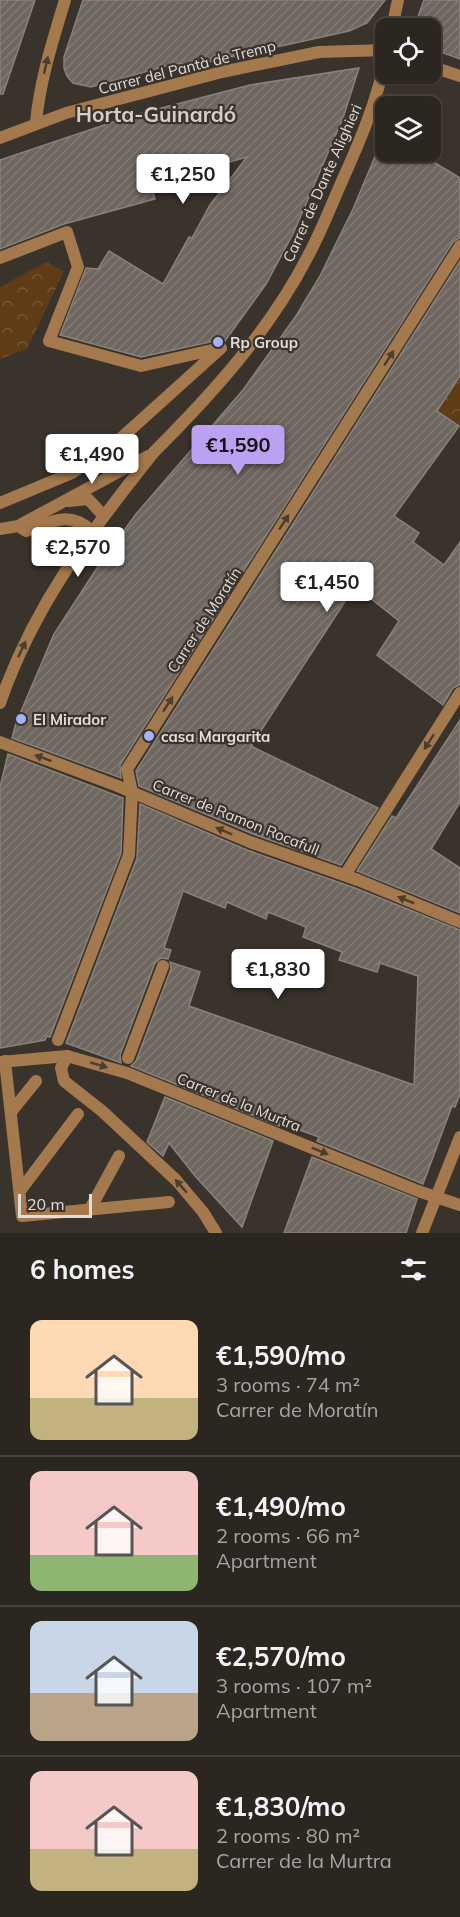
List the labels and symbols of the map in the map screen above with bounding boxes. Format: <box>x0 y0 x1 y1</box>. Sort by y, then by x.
street label: Carrer del Pantà de Tremp <box>96 36 278 98</box>
one-way arrow <box>41 56 51 74</box>
district label: Horta-Guinardó <box>76 101 236 127</box>
street label: Carrer de Dante Alighieri <box>278 101 366 265</box>
pin: €1,250 <box>134 154 232 205</box>
place label: Rp Group <box>230 333 298 352</box>
marker: Rp Group <box>211 335 225 349</box>
one-way arrow <box>383 350 394 366</box>
pin: €1,590 <box>189 425 287 476</box>
pin: €1,490 <box>43 434 141 485</box>
one-way arrow <box>278 514 289 530</box>
pin: €2,570 <box>29 527 127 578</box>
pin: €1,450 <box>278 562 376 613</box>
street label: Carrer de Moratín <box>163 564 245 676</box>
one-way arrow <box>17 640 27 658</box>
one-way arrow <box>162 696 173 712</box>
place label: El Mirador <box>33 710 106 729</box>
marker: El Mirador <box>14 712 28 726</box>
place label: casa Margarita <box>161 727 270 746</box>
marker: casa Margarita <box>142 729 156 743</box>
one-way arrow <box>423 734 434 750</box>
one-way arrow <box>34 753 52 762</box>
street label: Carrer de Ramon Rocafull <box>150 775 322 859</box>
one-way arrow <box>214 826 232 836</box>
one-way arrow <box>397 895 415 904</box>
pin: €1,830 <box>229 949 327 1000</box>
one-way arrow <box>90 1061 108 1070</box>
street label: Carrer de la Murtra <box>174 1068 304 1136</box>
one-way arrow <box>311 1146 329 1156</box>
one-way arrow <box>174 1179 188 1194</box>
scale bar <box>18 1191 92 1218</box>

